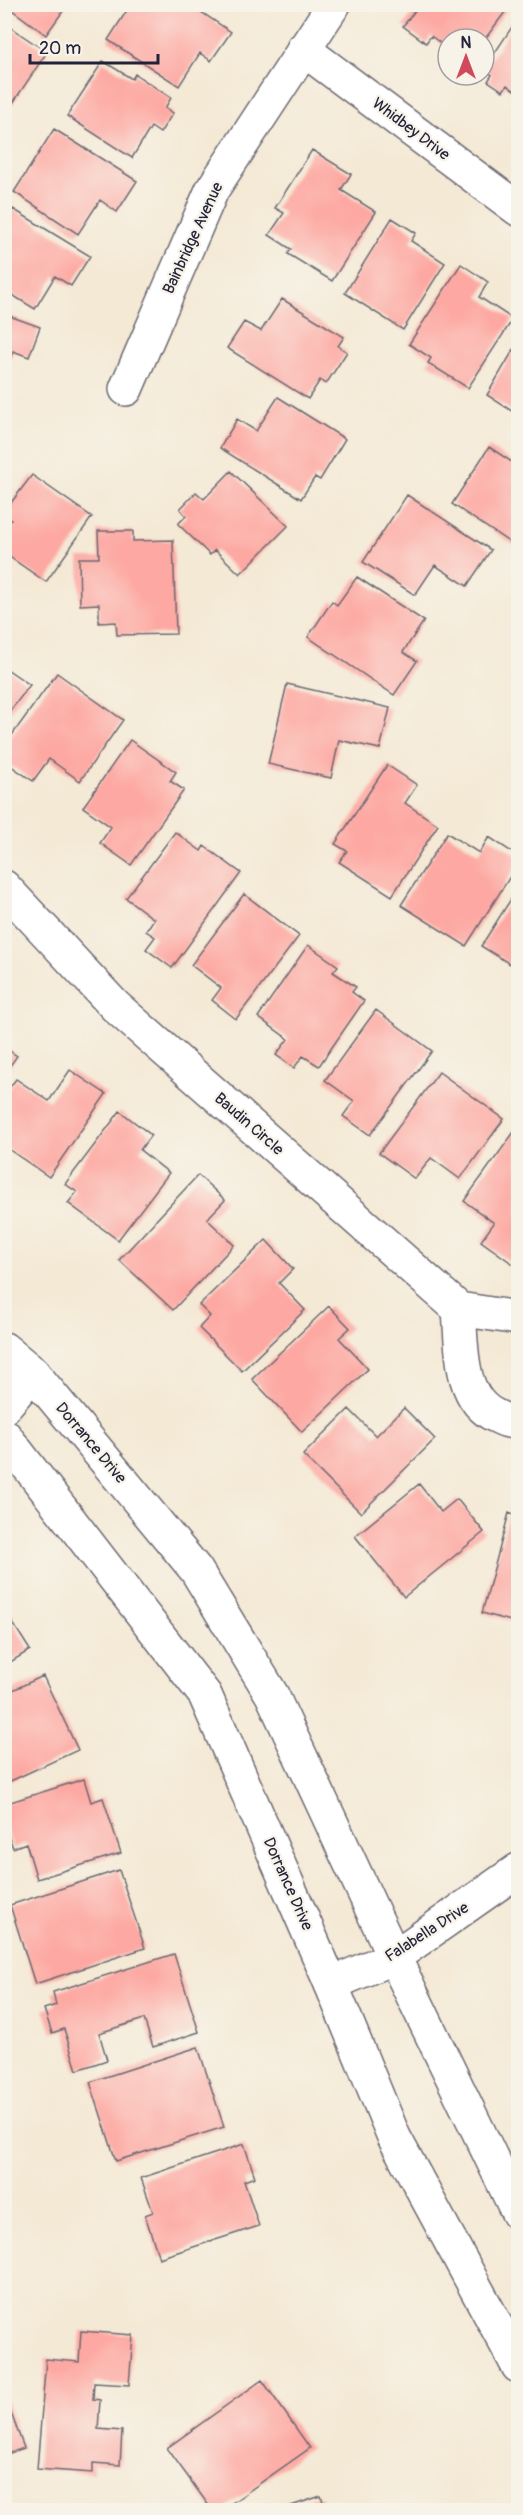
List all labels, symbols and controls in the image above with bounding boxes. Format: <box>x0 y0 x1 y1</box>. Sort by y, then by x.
scale bar <box>30 27 158 65</box>
north arrow <box>436 27 496 87</box>
text: N <box>461 33 472 53</box>
text: 20 m <box>39 37 81 60</box>
street label: Whidbey Drive <box>368 93 454 165</box>
street label: Bainbridge Avenue <box>158 179 228 297</box>
street label: Baudin Circle <box>210 1088 288 1160</box>
street label: Dorrance Drive <box>51 1398 131 1488</box>
street label: Dorrance Drive <box>259 1834 317 1934</box>
street label: Falabella Drive <box>381 1897 473 1966</box>

